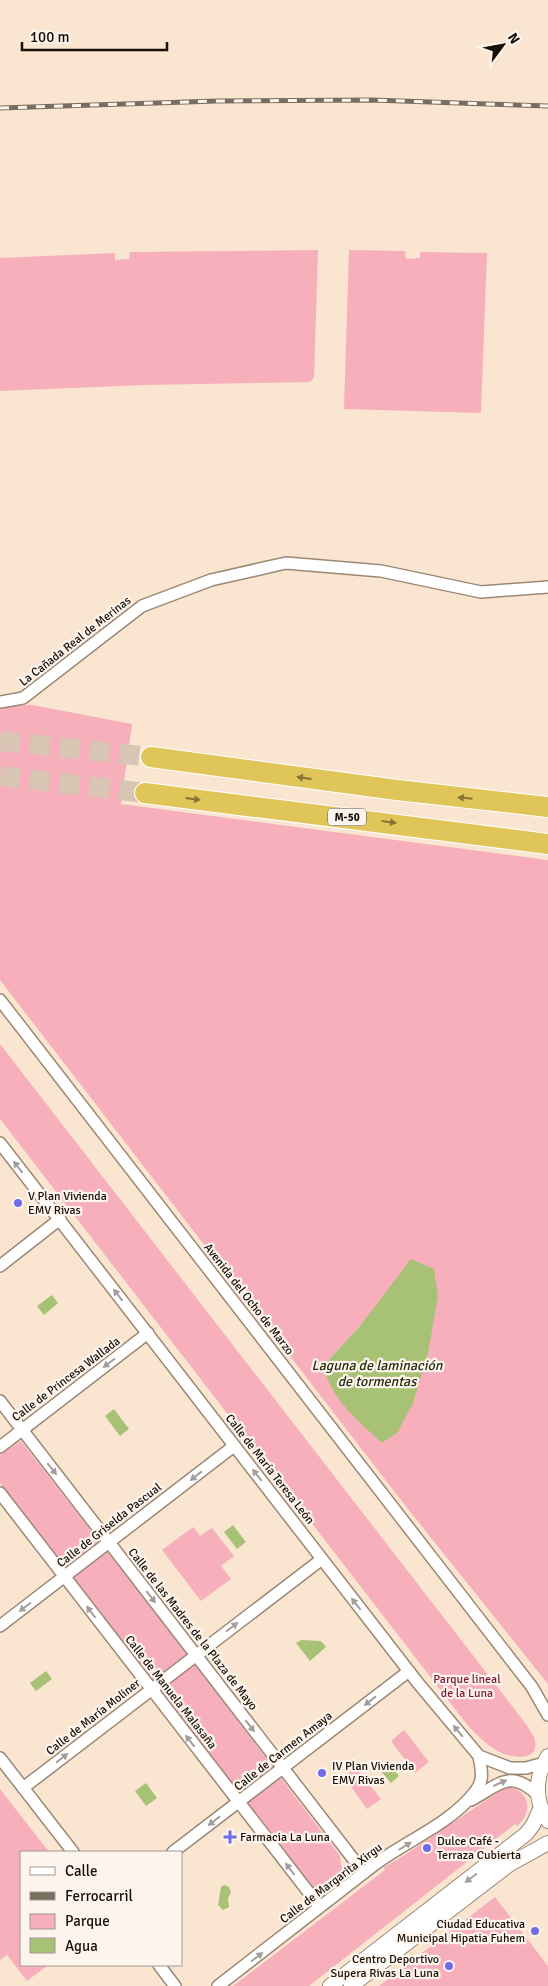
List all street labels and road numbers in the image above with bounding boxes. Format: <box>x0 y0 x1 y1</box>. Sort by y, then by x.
street label: La Cañada Real de Merinas <box>16 593 134 690</box>
road number: M-50 <box>328 809 366 826</box>
street label: Avenida del Ocho de Marzo <box>200 1240 297 1358</box>
street label: Calle de Princesa Wallada <box>9 1334 123 1425</box>
street label: Calle de María Teresa León <box>222 1411 317 1527</box>
street label: Calle de Griselda Pascual <box>54 1480 165 1571</box>
street label: Calle de las Madres de la Plaza de Mayo <box>125 1545 261 1713</box>
street label: Calle de Manuela Malasaña <box>122 1632 220 1752</box>
street label: Calle de María Moliner <box>43 1676 144 1759</box>
street label: Calle de Carmen Amaya <box>231 1708 335 1794</box>
street label: Calle de Margarita Xirgu <box>277 1840 386 1927</box>

